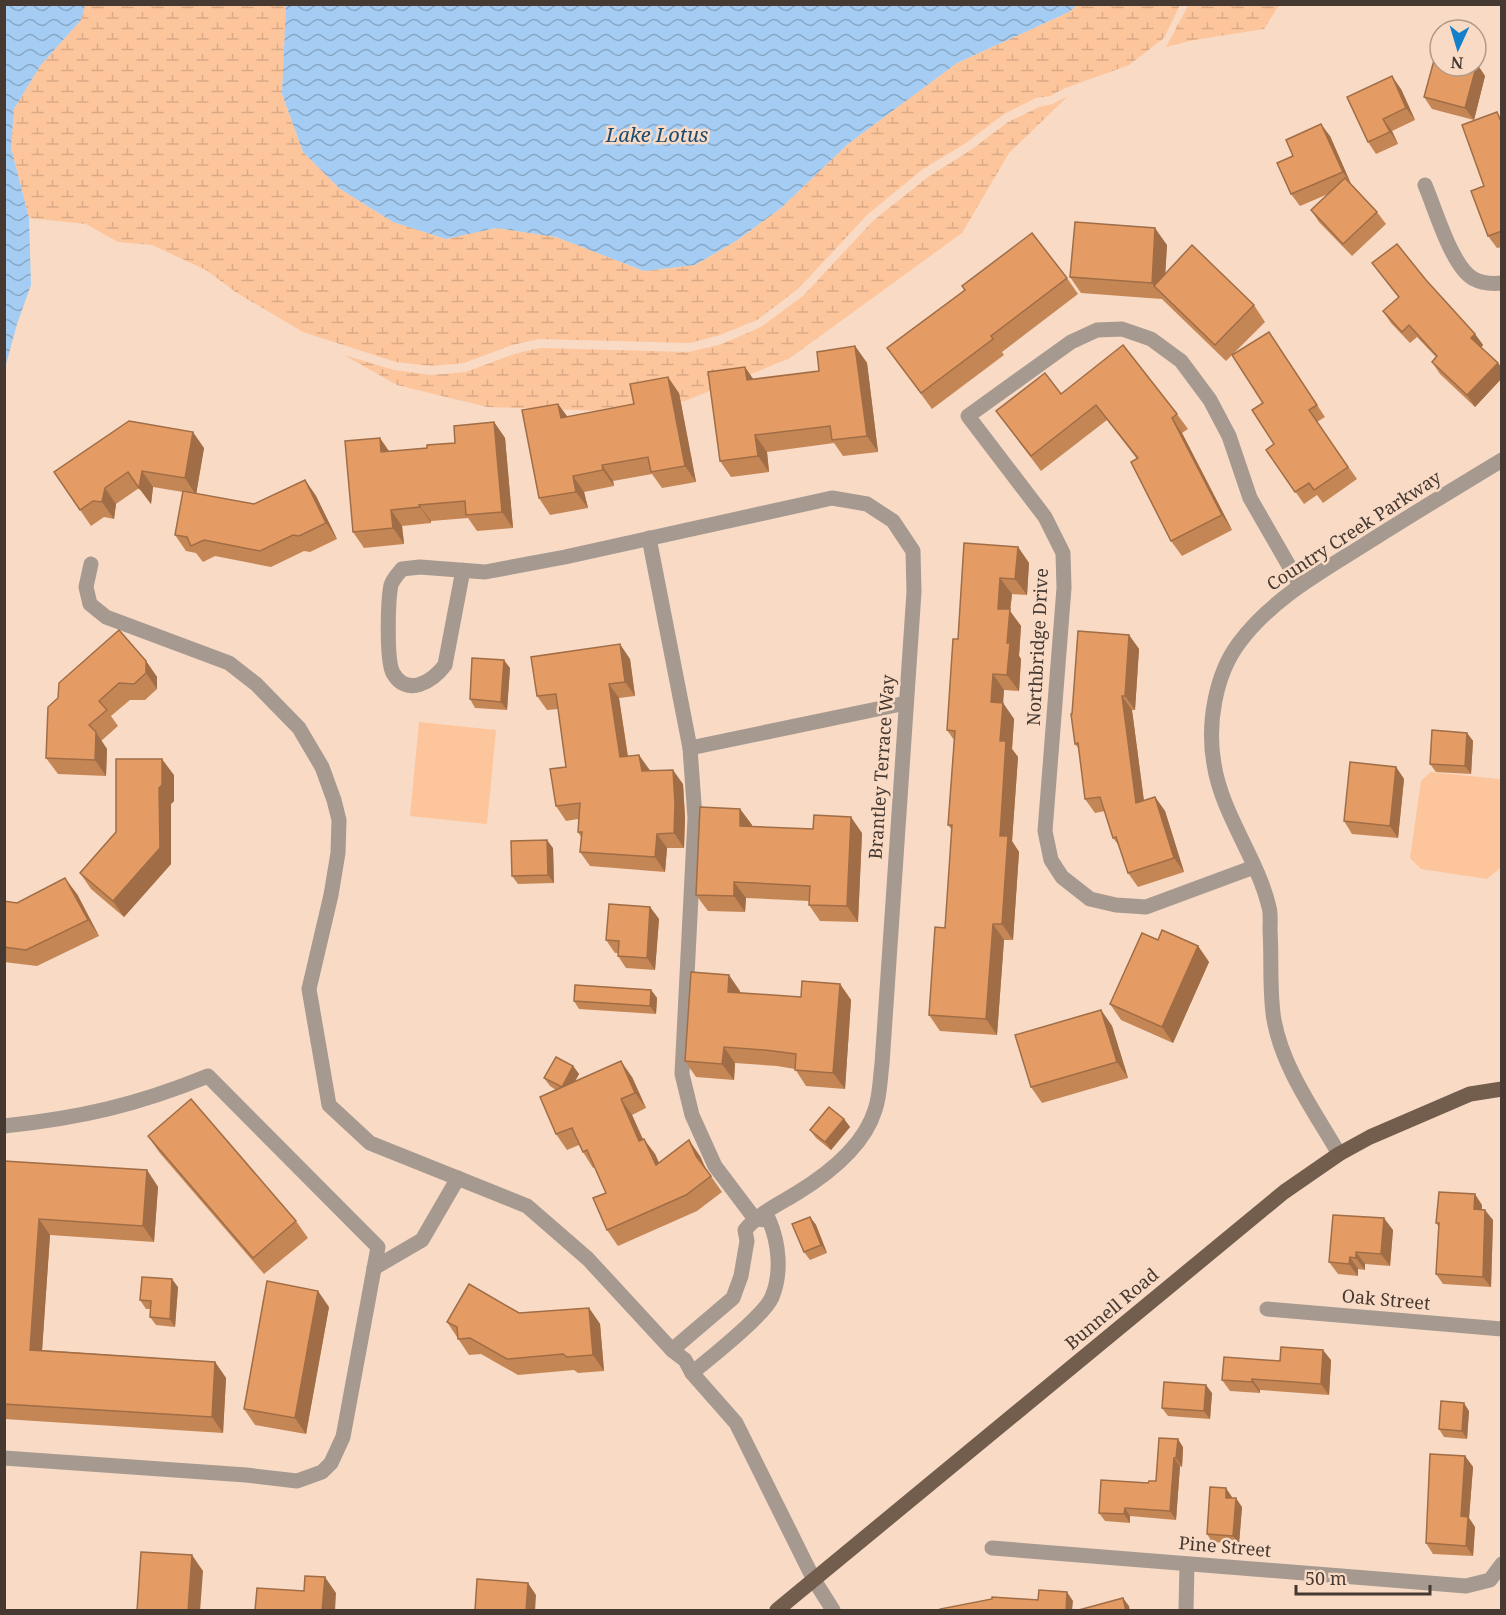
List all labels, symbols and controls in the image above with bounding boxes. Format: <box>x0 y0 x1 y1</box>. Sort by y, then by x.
north arrow <box>1428 18 1488 78</box>
text: N <box>1450 52 1464 74</box>
water label: Lake Lotus <box>605 121 708 148</box>
street label: Country Creek Parkway <box>1262 464 1446 596</box>
street label: Northbridge Drive <box>1021 567 1053 727</box>
street label: Brantley Terrace Way <box>863 673 899 860</box>
street label: Bunnell Road <box>1059 1262 1163 1354</box>
street label: Oak Street <box>1341 1283 1431 1315</box>
street label: Pine Street <box>1178 1530 1272 1562</box>
scale bar <box>1296 1558 1430 1596</box>
text: 50 m <box>1305 1566 1347 1590</box>

